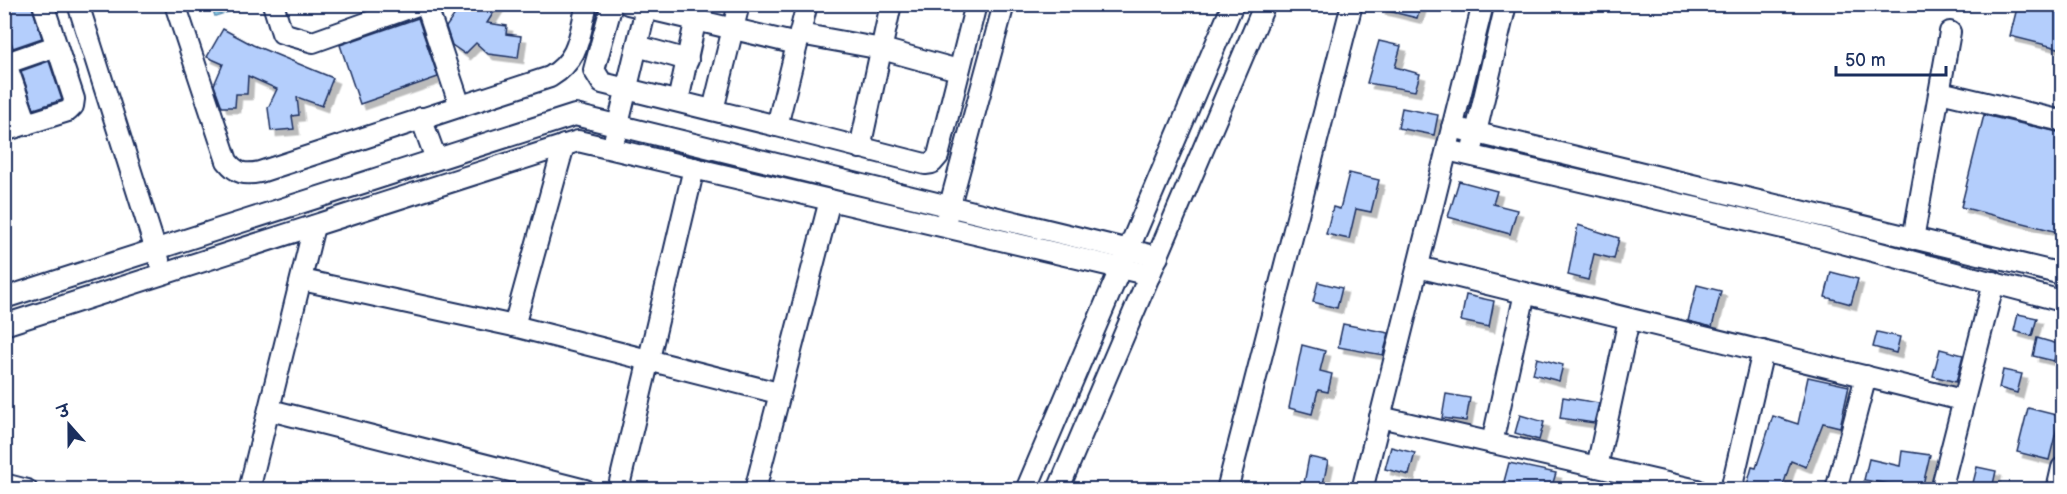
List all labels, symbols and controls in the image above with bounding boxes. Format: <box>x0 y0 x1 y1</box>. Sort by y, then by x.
scale bar <box>1836 39 1946 77</box>
text: 50 m <box>1845 50 1886 71</box>
north arrow <box>39 395 99 455</box>
text: उ <box>54 401 74 424</box>

